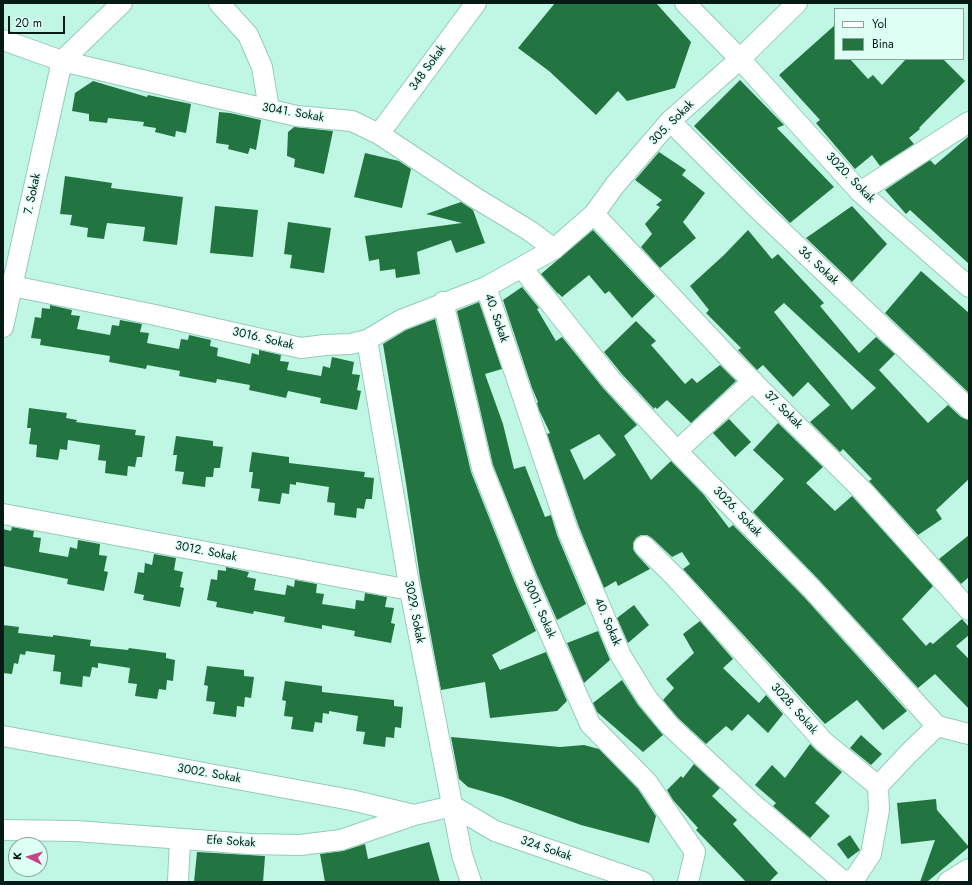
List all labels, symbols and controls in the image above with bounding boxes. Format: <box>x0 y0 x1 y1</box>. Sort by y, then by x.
scale bar <box>10 8 67 34</box>
legend <box>834 8 964 60</box>
text: 20 m <box>15 14 42 32</box>
text: Yol <box>872 15 887 33</box>
text: Bina <box>872 35 894 53</box>
street label: 348 Sokak <box>407 42 449 94</box>
street label: 305. Sokak <box>647 98 697 148</box>
street label: 3041. Sokak <box>261 100 325 126</box>
street label: 3020. Sokak <box>822 150 878 206</box>
street label: 7. Sokak <box>22 172 44 216</box>
street label: 36. Sokak <box>795 244 841 288</box>
street label: 40. Sokak <box>481 292 511 344</box>
street label: 3016. Sokak <box>231 325 295 353</box>
street label: 37. Sokak <box>761 388 805 432</box>
street label: 3026. Sokak <box>710 484 764 540</box>
street label: 3012. Sokak <box>174 539 238 565</box>
street label: 3001. Sokak <box>520 577 558 641</box>
street label: 3029. Sokak <box>401 580 427 644</box>
street label: 40. Sokak <box>590 596 624 648</box>
street label: 3028. Sokak <box>767 681 821 737</box>
street label: 3002. Sokak <box>176 761 242 787</box>
street label: Efe Sokak <box>206 833 256 851</box>
street label: 324 Sokak <box>518 833 574 865</box>
north arrow <box>8 837 48 877</box>
text: K <box>9 852 25 861</box>

